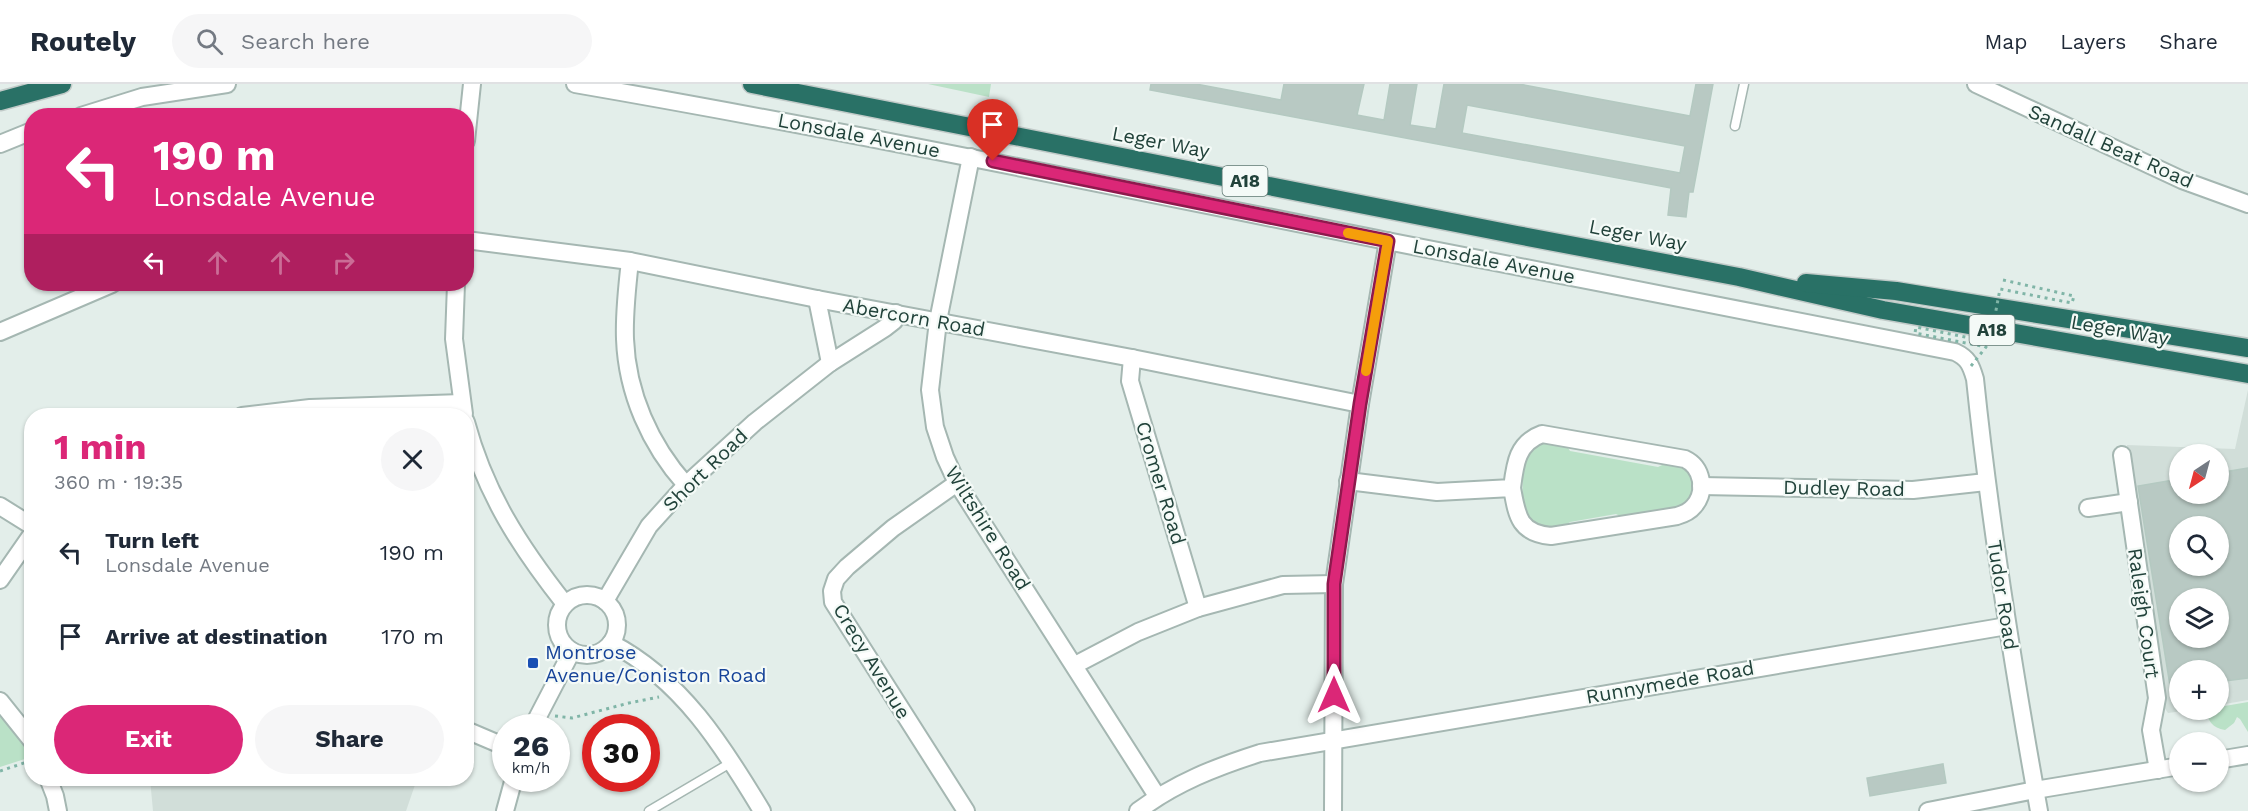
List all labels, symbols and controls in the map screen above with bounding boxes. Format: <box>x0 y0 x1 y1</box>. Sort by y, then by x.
search box <box>172 14 592 68</box>
text: Routely <box>30 25 136 58</box>
icon: search <box>193 25 226 58</box>
text: Search here <box>241 29 370 54</box>
text: Map <box>1984 29 2027 54</box>
text: Layers <box>2060 29 2126 54</box>
text: Share <box>2159 29 2218 54</box>
pin <box>967 99 1018 161</box>
street label: Sandall Beat Road <box>2025 99 2197 193</box>
street label: Lonsdale Avenue <box>776 107 942 163</box>
icon: arrive <box>976 108 1009 141</box>
street label: Leger Way <box>1110 121 1212 163</box>
text: 190 m <box>153 131 276 180</box>
icon: left <box>54 132 132 210</box>
road number: A18 <box>1222 166 1268 196</box>
text: Lonsdale Avenue <box>153 181 376 213</box>
street label: Leger Way <box>1587 214 1689 256</box>
street label: Lonsdale Avenue <box>1411 233 1577 289</box>
icon: left <box>138 246 171 279</box>
icon: ahead <box>201 246 234 279</box>
icon: ahead <box>264 246 297 279</box>
icon: right <box>327 246 360 279</box>
street label: Abercorn Road <box>841 293 987 341</box>
street label: Leger Way <box>2069 310 2171 351</box>
road number: A18 <box>1970 315 2014 345</box>
street label: Cromer Road <box>1131 419 1191 547</box>
street label: Short Road <box>658 424 752 516</box>
text: 1 min <box>54 426 146 468</box>
button: close <box>381 428 444 491</box>
north arrow <box>2169 444 2229 504</box>
map controls <box>2169 444 2229 792</box>
street label: Wiltshire Road <box>940 461 1036 595</box>
text: 360 m · 19:35 <box>54 470 183 494</box>
street label: Dudley Road <box>1783 475 1905 501</box>
button: search <box>2169 516 2229 576</box>
text: Turn left <box>105 528 199 553</box>
icon: left <box>54 536 87 569</box>
street label: Tudor Road <box>1982 538 2024 652</box>
text: 190 m <box>380 540 444 565</box>
street label: Raleigh Court <box>2123 546 2165 680</box>
text: Lonsdale Avenue <box>105 553 270 577</box>
button: layers <box>2169 588 2229 648</box>
street label: Crecy Avenue <box>828 599 916 723</box>
icon: arrive <box>54 620 87 653</box>
text: Arrive at destination <box>105 624 328 649</box>
text: 170 m <box>381 624 444 649</box>
place label: Montrose Avenue/Coniston Road <box>545 640 766 687</box>
street label: Runnymede Road <box>1584 655 1756 709</box>
marker: Montrose Avenue/Coniston Road <box>526 656 540 670</box>
button: + <box>2169 660 2229 720</box>
position arrow <box>1302 663 1366 727</box>
button: Exit <box>54 705 243 774</box>
button: Share <box>255 705 444 774</box>
speed limit sign: 30 <box>582 714 660 792</box>
text: 26 <box>513 728 549 763</box>
button: − <box>2169 732 2229 792</box>
text: km/h <box>512 759 550 777</box>

